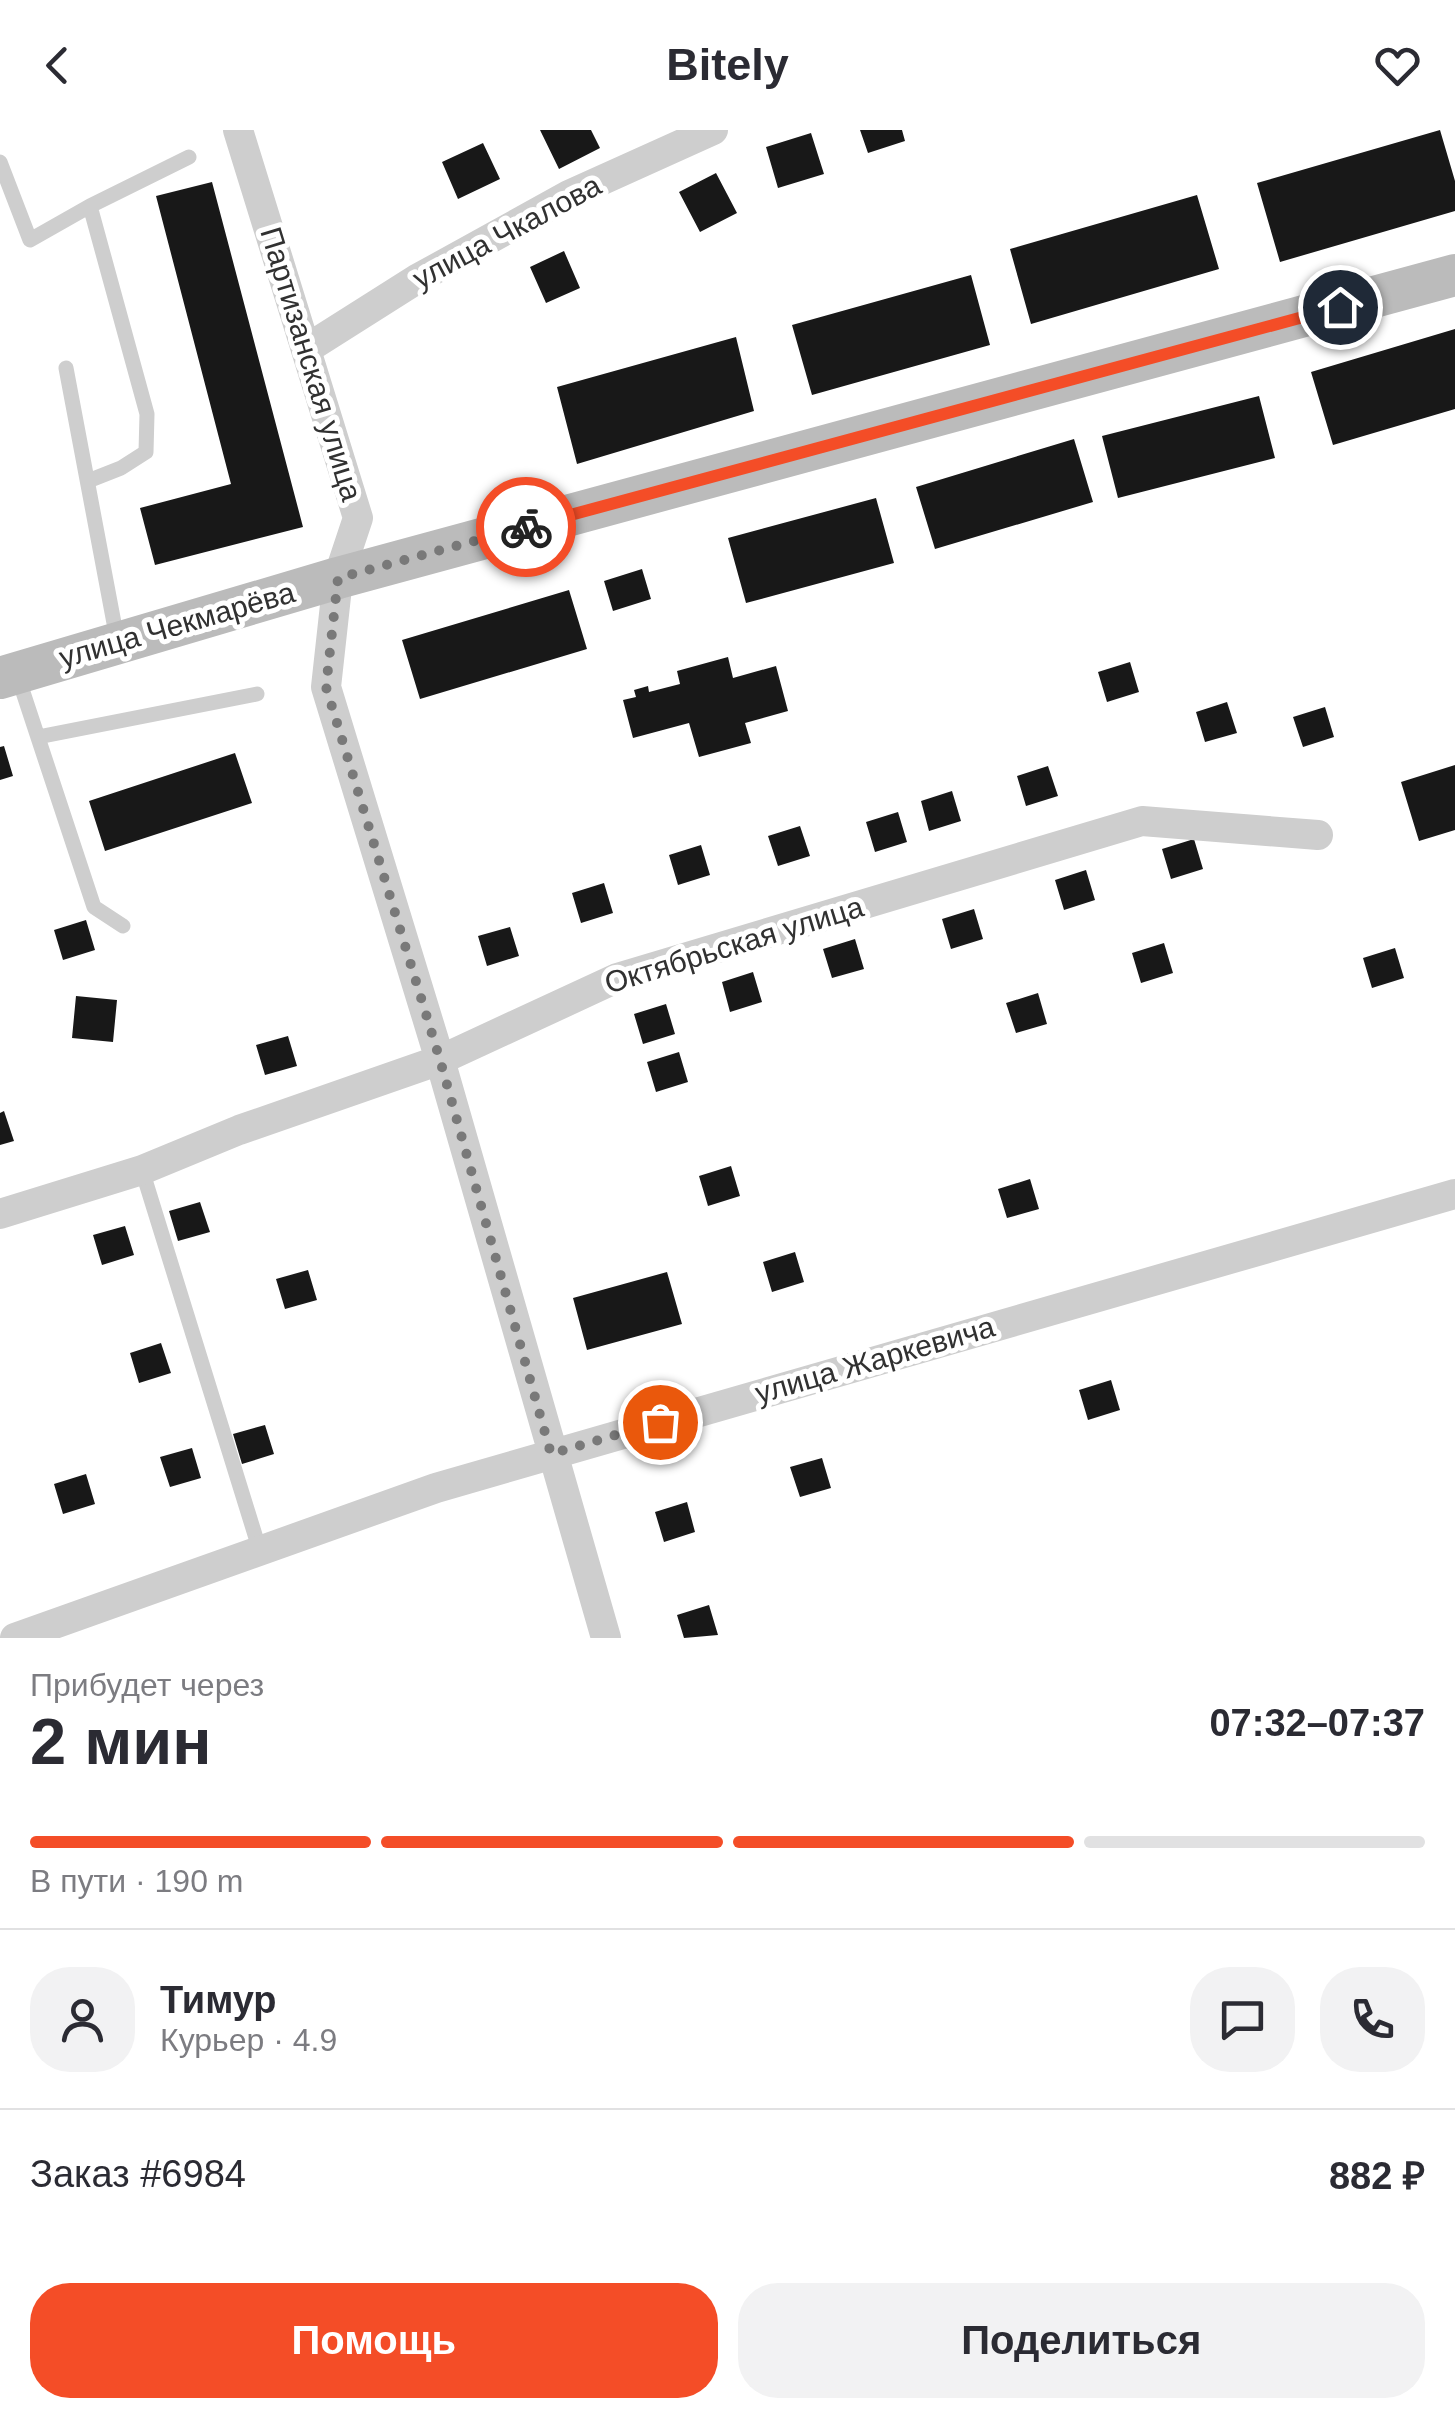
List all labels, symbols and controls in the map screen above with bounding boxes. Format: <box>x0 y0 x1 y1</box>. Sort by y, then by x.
icon: back <box>30 38 85 93</box>
icon: heart <box>1370 38 1425 93</box>
text: Bitely <box>666 39 789 90</box>
street label: улица Чкалова <box>407 168 607 295</box>
street label: Партизанская улица <box>254 223 369 505</box>
pin <box>1298 265 1383 350</box>
icon: home <box>1313 280 1368 335</box>
courier <box>476 477 576 577</box>
icon: bike <box>499 500 554 555</box>
street label: улица Чекмарёва <box>55 575 299 674</box>
street label: Октябрьская улица <box>600 889 867 1000</box>
street label: улица Жаркевича <box>751 1309 999 1409</box>
pin <box>618 1380 703 1465</box>
icon: bag <box>633 1395 688 1450</box>
text: Прибудет через <box>30 1667 264 1703</box>
text: 07:32–07:37 <box>1209 1702 1425 1744</box>
text: 2 мин <box>30 1705 212 1778</box>
text: В пути · 190 m <box>30 1863 243 1899</box>
button: person <box>30 1967 135 2072</box>
button: chat <box>1190 1967 1295 2072</box>
button: phone <box>1320 1967 1425 2072</box>
text: Тимур <box>160 1979 277 2021</box>
text: Курьер · 4.9 <box>160 2022 337 2058</box>
text: Заказ #6984 <box>30 2153 246 2195</box>
text: 882 ₽ <box>1329 2155 1425 2197</box>
button: Помощь <box>30 2283 718 2398</box>
button: Поделиться <box>738 2283 1425 2398</box>

